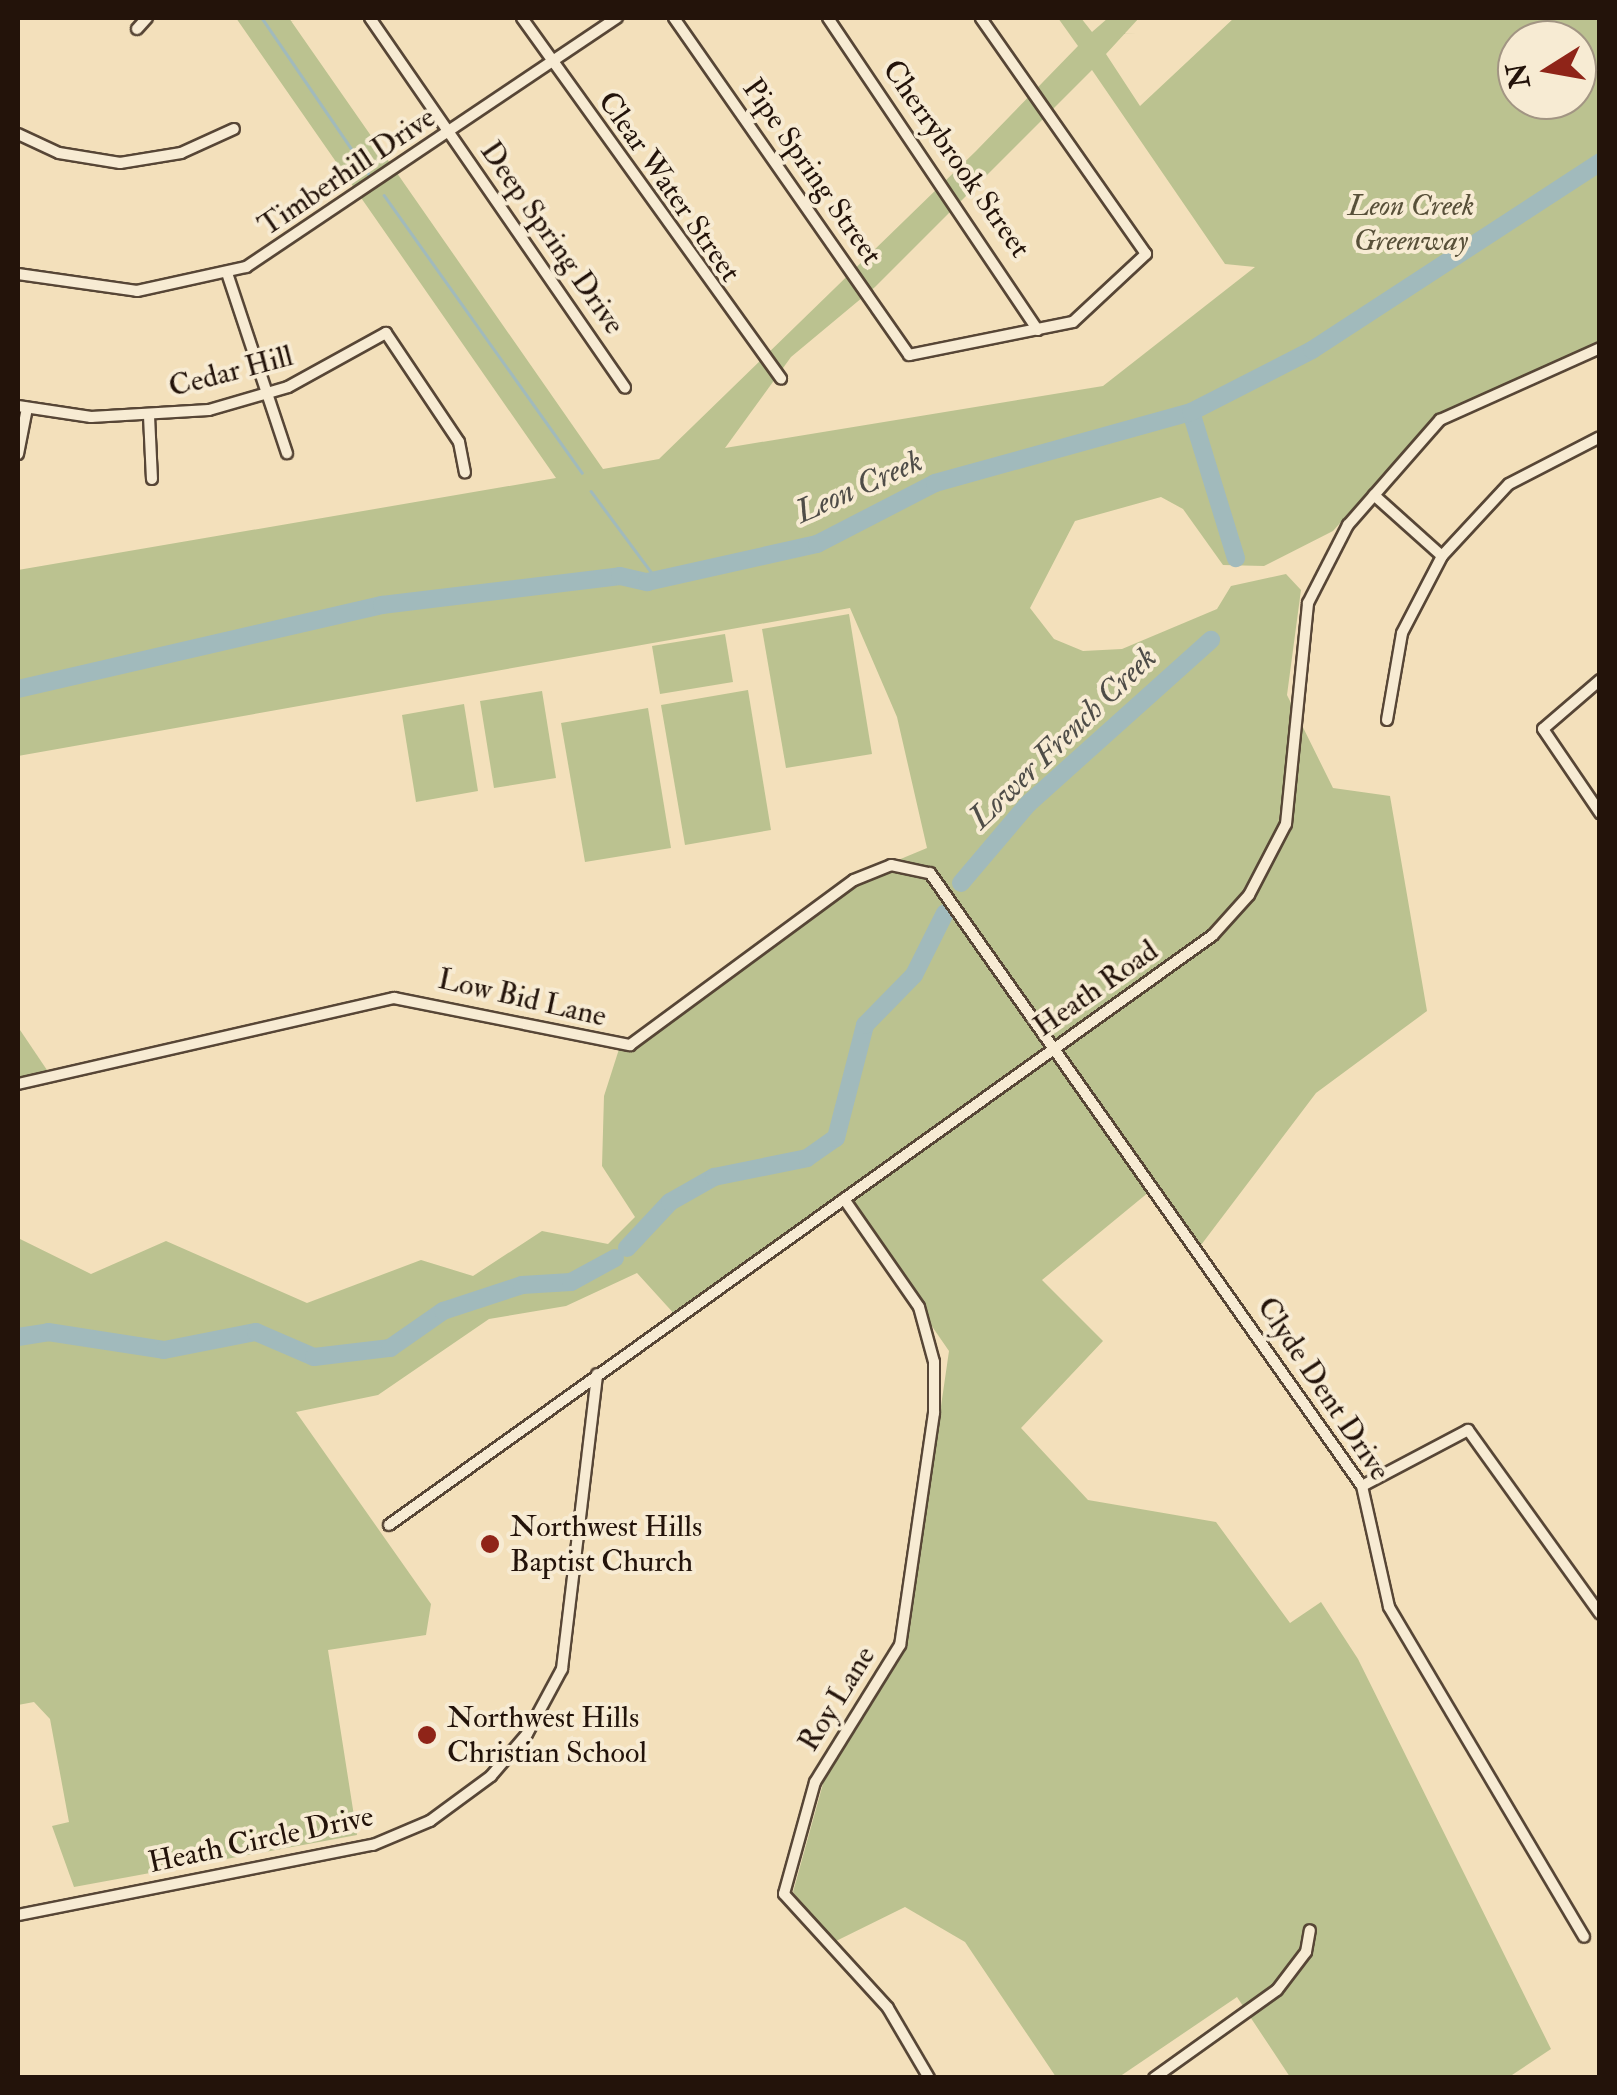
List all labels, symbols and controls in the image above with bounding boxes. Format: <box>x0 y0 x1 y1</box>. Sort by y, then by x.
north arrow <box>1497 20 1597 120</box>
street label: Cherrybrook Street <box>874 53 1038 265</box>
text: N <box>1499 60 1539 91</box>
street label: Pipe Spring Street <box>734 72 890 272</box>
street label: Clear Water Street <box>590 85 748 289</box>
street label: Timberhill Drive <box>252 100 442 244</box>
street label: Deep Spring Drive <box>472 135 632 341</box>
park label: Leon Creek Greenway <box>1348 188 1474 258</box>
street label: Cedar Hill <box>165 338 297 406</box>
water label: Leon Creek <box>789 442 929 532</box>
water label: Lower French Creek <box>961 639 1165 837</box>
street label: Heath Road <box>1027 933 1165 1045</box>
street label: Low Bid Lane <box>434 961 610 1035</box>
street label: Clyde Dent Drive <box>1249 1291 1397 1487</box>
place label: Northwest Hills Baptist Church <box>510 1509 702 1580</box>
marker: Northwest Hills Baptist Church <box>479 1533 501 1555</box>
street label: Roy Lane <box>791 1640 883 1758</box>
place label: Northwest Hills Christian School <box>447 1700 647 1770</box>
marker: Northwest Hills Christian School <box>416 1724 438 1746</box>
street label: Heath Circle Drive <box>145 1799 377 1881</box>

